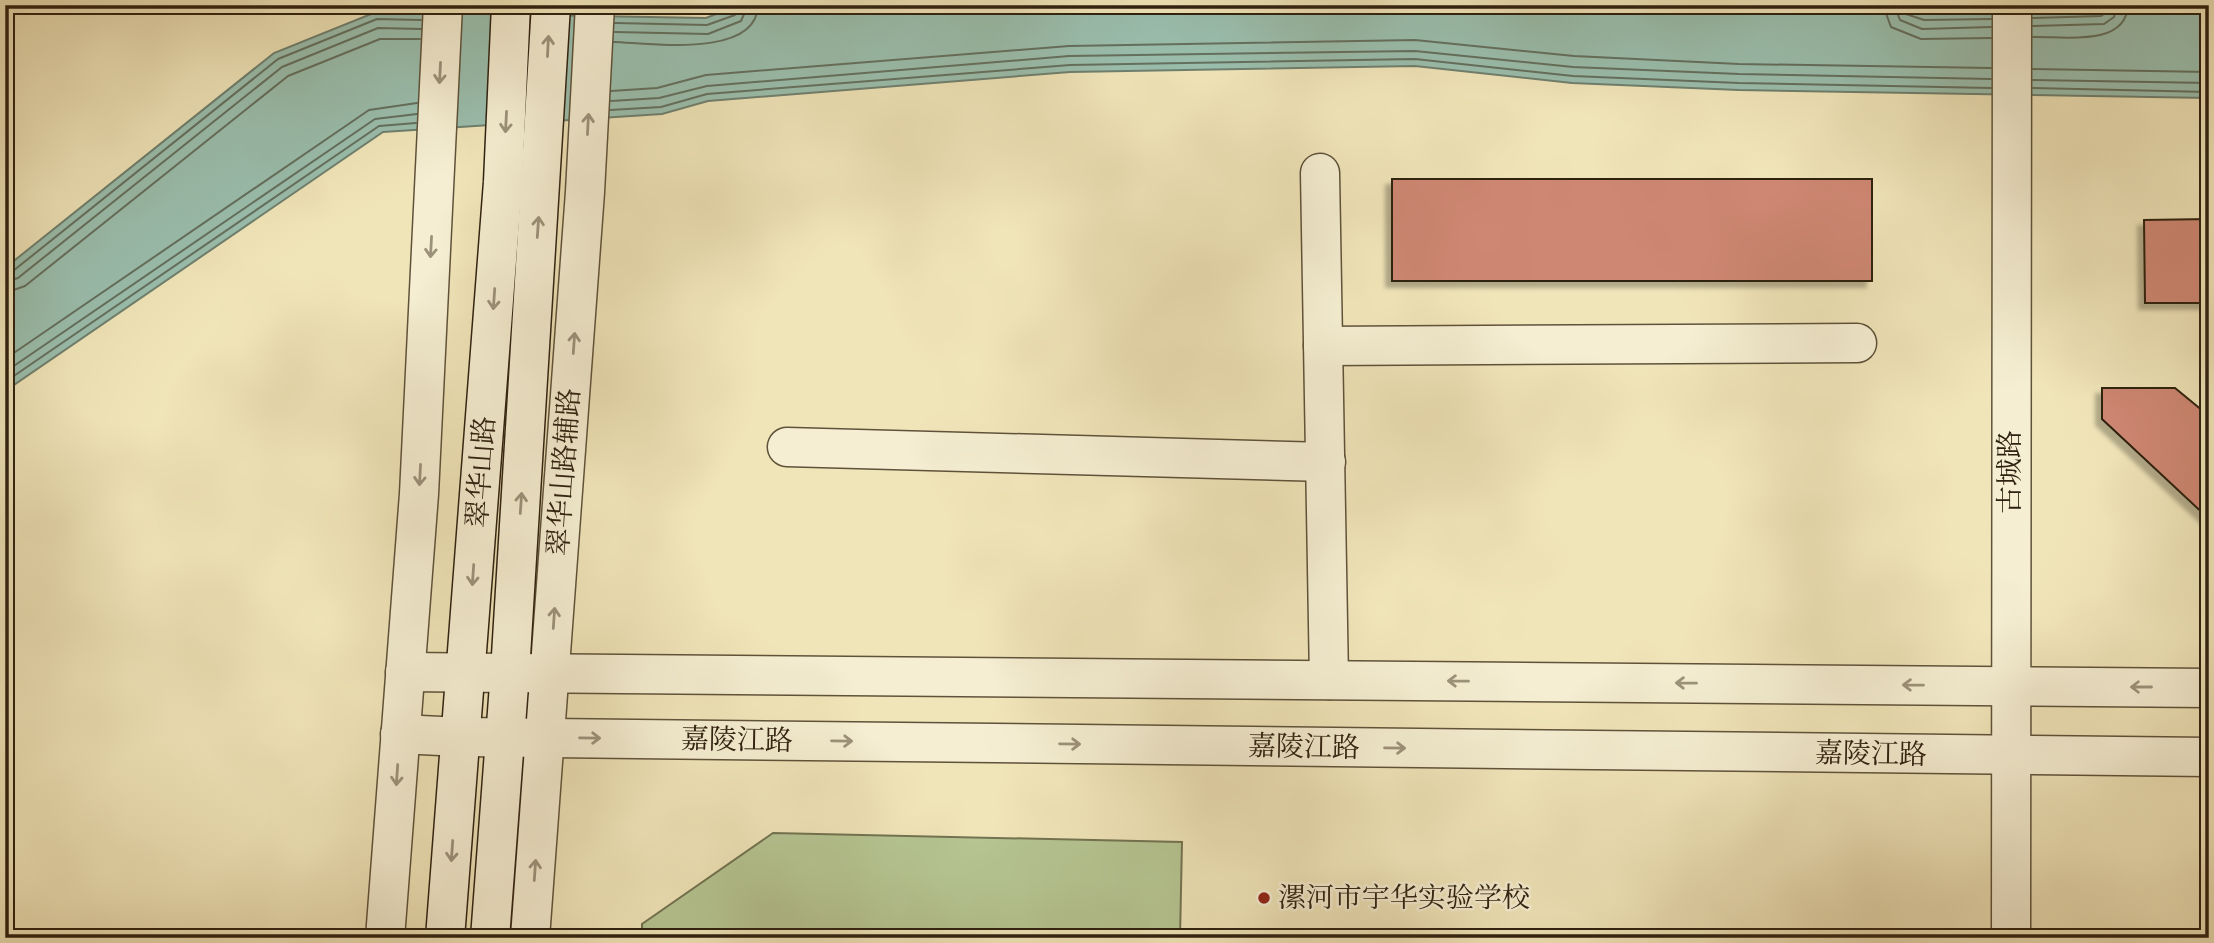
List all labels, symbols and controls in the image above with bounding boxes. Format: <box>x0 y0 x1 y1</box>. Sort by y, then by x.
one-way arrow <box>542 35 555 58</box>
one-way arrow <box>433 62 446 85</box>
one-way arrow <box>499 111 512 134</box>
one-way arrow <box>582 113 595 136</box>
one-way arrow <box>532 216 545 239</box>
one-way arrow <box>425 236 438 259</box>
one-way arrow <box>487 288 500 310</box>
one-way arrow <box>568 332 581 354</box>
street label: 翠华山路辅路 <box>539 387 589 557</box>
street label: 翠华山路 <box>458 415 504 529</box>
street label: 古城路 <box>1991 430 2029 514</box>
one-way arrow <box>413 463 426 485</box>
one-way arrow <box>515 492 528 515</box>
one-way arrow <box>466 563 479 586</box>
one-way arrow <box>547 607 560 630</box>
one-way arrow <box>1447 674 1470 688</box>
one-way arrow <box>1674 676 1697 690</box>
one-way arrow <box>1902 678 1925 692</box>
one-way arrow <box>2129 680 2152 694</box>
street label: 嘉陵江路 <box>681 720 793 760</box>
street label: 嘉陵江路 <box>1248 727 1360 767</box>
one-way arrow <box>579 732 602 745</box>
street label: 嘉陵江路 <box>1815 734 1927 774</box>
one-way arrow <box>831 735 854 748</box>
one-way arrow <box>1058 737 1081 751</box>
one-way arrow <box>1384 741 1407 755</box>
one-way arrow <box>390 763 403 786</box>
one-way arrow <box>445 839 458 862</box>
one-way arrow <box>529 859 542 881</box>
place label: 漯河市宇华实验学校 <box>1278 879 1530 917</box>
marker: 漯河市宇华实验学校 <box>1256 890 1272 906</box>

